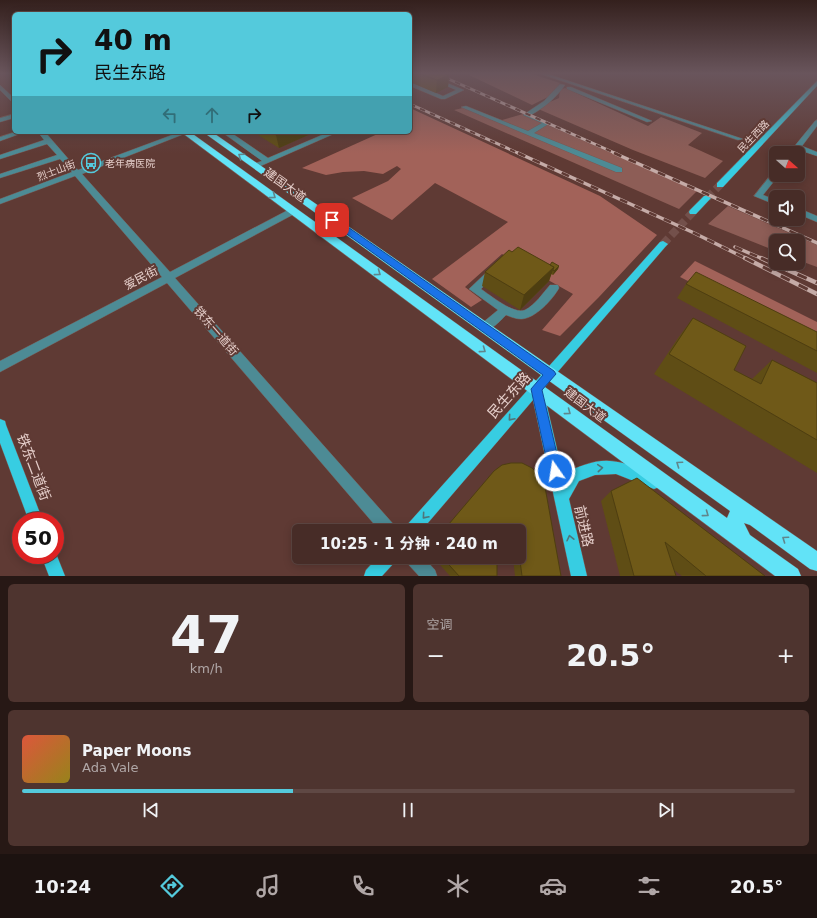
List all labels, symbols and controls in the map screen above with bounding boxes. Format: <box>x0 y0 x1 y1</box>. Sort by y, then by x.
text: 40 m <box>94 24 172 57</box>
icon: right <box>28 28 80 80</box>
text: 民生东路 <box>94 62 166 83</box>
icon: left <box>159 104 181 126</box>
icon: ahead <box>201 104 223 126</box>
icon: right <box>243 104 265 126</box>
street label: 民生西路 <box>736 118 771 155</box>
north arrow <box>769 146 805 182</box>
map controls <box>769 146 805 270</box>
bus stop icon: 老年病医院 <box>80 152 102 174</box>
one-way arrow <box>238 154 245 161</box>
street label: 烈士山街 <box>36 158 77 183</box>
place label: 老年病医院 <box>105 158 155 169</box>
street label: 建国大道 <box>261 165 309 205</box>
button: sound <box>769 190 805 226</box>
one-way arrow <box>268 191 275 198</box>
pin <box>315 203 349 237</box>
icon: arrive <box>321 209 343 231</box>
button: search <box>769 234 805 270</box>
street label: 爱民街 <box>122 263 160 293</box>
one-way arrow <box>373 268 380 275</box>
street label: 铁东一道街 <box>191 304 241 358</box>
one-way arrow <box>478 345 485 352</box>
street label: 民生东路 <box>484 369 534 421</box>
street label: 建国大道 <box>562 385 608 425</box>
one-way arrow <box>564 407 571 415</box>
one-way arrow <box>508 413 515 421</box>
street label: 铁东二道街 <box>14 431 54 503</box>
position arrow <box>534 450 576 492</box>
one-way arrow <box>676 461 683 469</box>
one-way arrow <box>597 464 603 473</box>
street label: 前进路 <box>571 504 597 548</box>
one-way arrow <box>702 509 709 516</box>
one-way arrow <box>422 511 429 518</box>
speed limit sign: 50 <box>12 512 64 564</box>
text: 10:25 · 1 分钟 · 240 m <box>320 535 498 553</box>
one-way arrow <box>567 535 575 541</box>
one-way arrow <box>782 536 789 544</box>
text: 47 <box>170 605 242 665</box>
text: 空调 <box>427 617 453 632</box>
text: 20.5° <box>566 638 655 673</box>
text: − <box>427 643 445 668</box>
text: + <box>777 643 795 668</box>
text: km/h <box>190 661 223 676</box>
text: Paper Moons <box>82 742 191 760</box>
text: Ada Vale <box>82 760 138 775</box>
icon: previous <box>140 799 162 821</box>
icon: pause <box>397 799 419 821</box>
icon: next <box>655 799 677 821</box>
icon: directions <box>158 872 186 900</box>
icon: music <box>254 872 282 900</box>
icon: phone <box>349 872 377 900</box>
icon: climate <box>444 872 472 900</box>
icon: car <box>539 872 567 900</box>
icon: filters <box>635 872 663 900</box>
text: 10:24 <box>34 876 91 897</box>
text: 20.5° <box>730 876 783 897</box>

